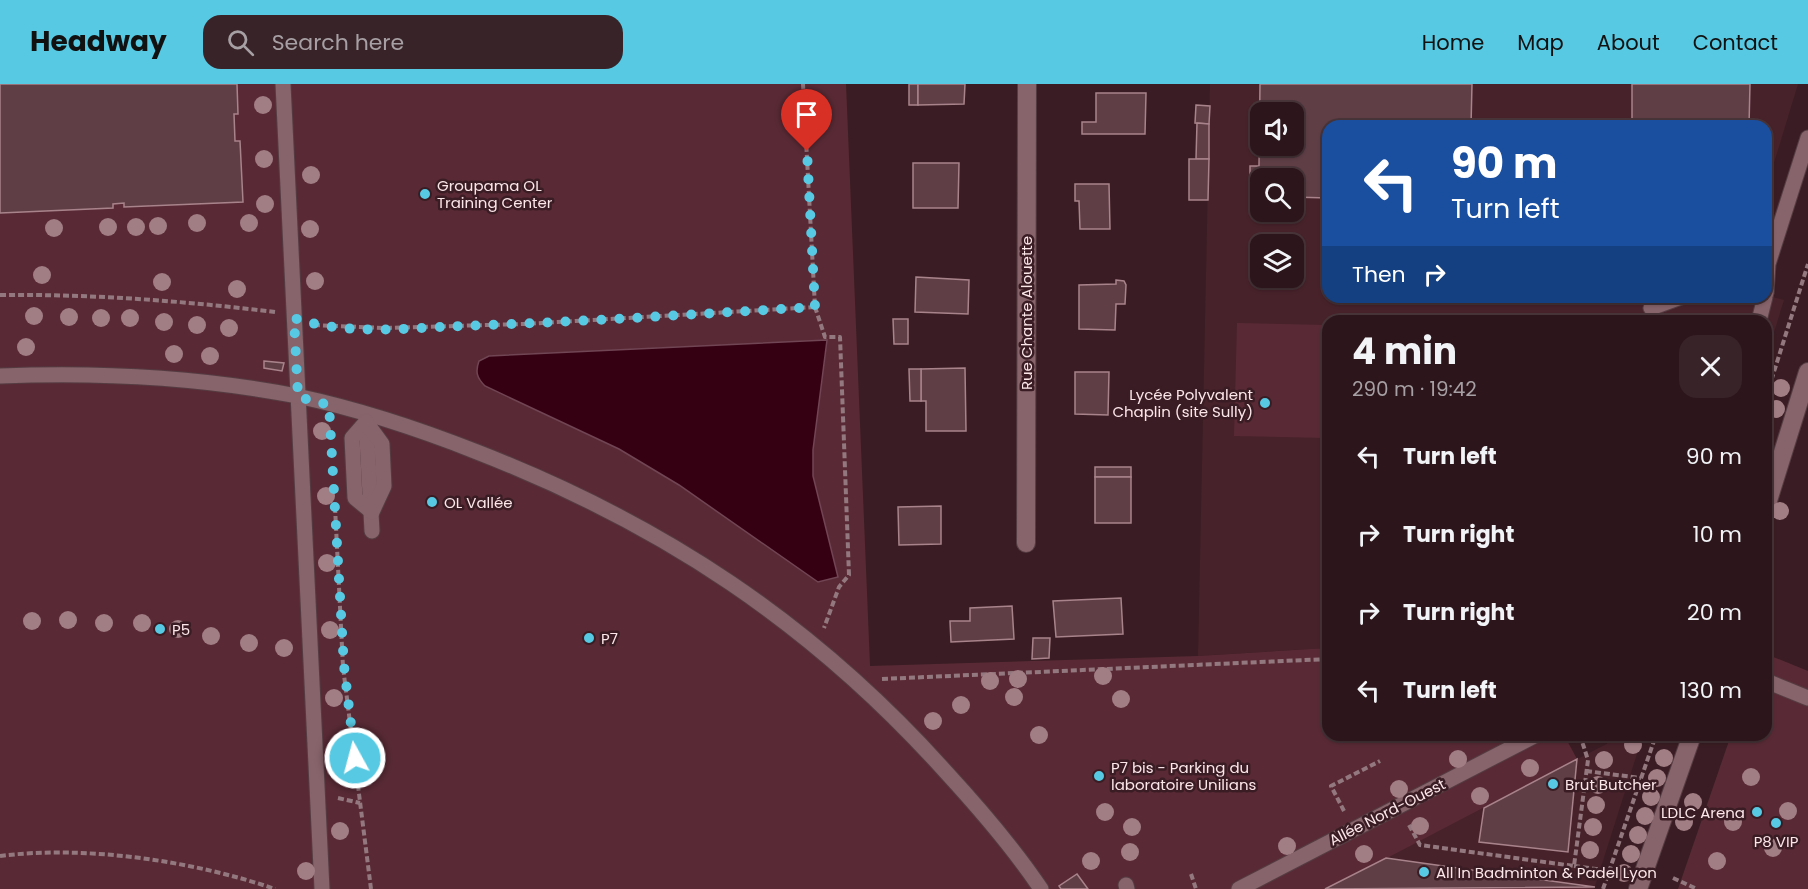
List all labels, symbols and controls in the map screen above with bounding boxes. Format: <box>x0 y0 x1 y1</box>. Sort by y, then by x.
search box <box>203 15 623 69</box>
text: Headway <box>30 22 167 61</box>
icon: search <box>224 26 257 59</box>
text: Search here <box>272 27 404 58</box>
text: Home <box>1422 28 1484 57</box>
text: Map <box>1517 28 1564 57</box>
text: About <box>1597 28 1660 57</box>
text: Contact <box>1693 28 1778 57</box>
pin <box>781 89 832 151</box>
icon: arrive <box>790 98 823 131</box>
map controls <box>1250 102 1304 288</box>
button: sound <box>1250 102 1304 156</box>
text: 90 m <box>1451 134 1558 193</box>
icon: left <box>1352 144 1430 222</box>
button: search <box>1250 168 1304 222</box>
place label: Groupama OL Training Center <box>437 175 553 213</box>
marker: Groupama OL Training Center <box>418 187 432 201</box>
text: Turn left <box>1451 190 1560 227</box>
button: layers <box>1250 234 1304 288</box>
street label: Rue Chante Alouette <box>1016 236 1037 390</box>
icon: right <box>1418 258 1451 291</box>
text: Then <box>1352 259 1406 290</box>
text: 4 min <box>1352 326 1457 377</box>
button: close <box>1679 335 1742 398</box>
text: 290 m · 19:42 <box>1352 375 1477 403</box>
place label: Lycée Polyvalent Chaplin (site Sully) <box>1112 384 1253 422</box>
marker: Lycée Polyvalent Chaplin (site Sully) <box>1258 396 1272 410</box>
icon: left <box>1352 440 1385 473</box>
text: Turn left <box>1403 441 1497 472</box>
text: 90 m <box>1686 441 1742 472</box>
place label: OL Vallée <box>444 492 513 513</box>
marker: OL Vallée <box>425 495 439 509</box>
icon: right <box>1352 518 1385 551</box>
text: Turn right <box>1403 519 1514 550</box>
text: 10 m <box>1693 519 1742 550</box>
icon: right <box>1352 596 1385 629</box>
text: Turn right <box>1403 597 1514 628</box>
text: 20 m <box>1687 597 1742 628</box>
place label: P5 <box>172 619 190 640</box>
marker: P5 <box>153 622 167 636</box>
place label: P7 <box>601 628 618 649</box>
marker: P7 <box>582 631 596 645</box>
icon: left <box>1352 674 1385 707</box>
text: Turn left <box>1403 675 1497 706</box>
text: 130 m <box>1680 675 1742 706</box>
position arrow <box>323 726 387 790</box>
place label: P7 bis - Parking du laboratoire Unilians <box>1111 757 1256 795</box>
marker: P7 bis - Parking du laboratoire Unilians <box>1092 769 1106 783</box>
street label: Allée Nord-Ouest <box>1325 774 1449 850</box>
place label: Brut Butcher <box>1565 774 1657 795</box>
marker: Brut Butcher <box>1546 777 1560 791</box>
place label: LDLC Arena <box>1661 802 1745 823</box>
marker: LDLC Arena <box>1750 805 1764 819</box>
marker: P8 VIP <box>1769 816 1783 830</box>
place label: P8 VIP <box>1754 831 1799 852</box>
place label: All In Badminton & Padel Lyon <box>1436 862 1657 883</box>
marker: All In Badminton & Padel Lyon <box>1417 865 1431 879</box>

